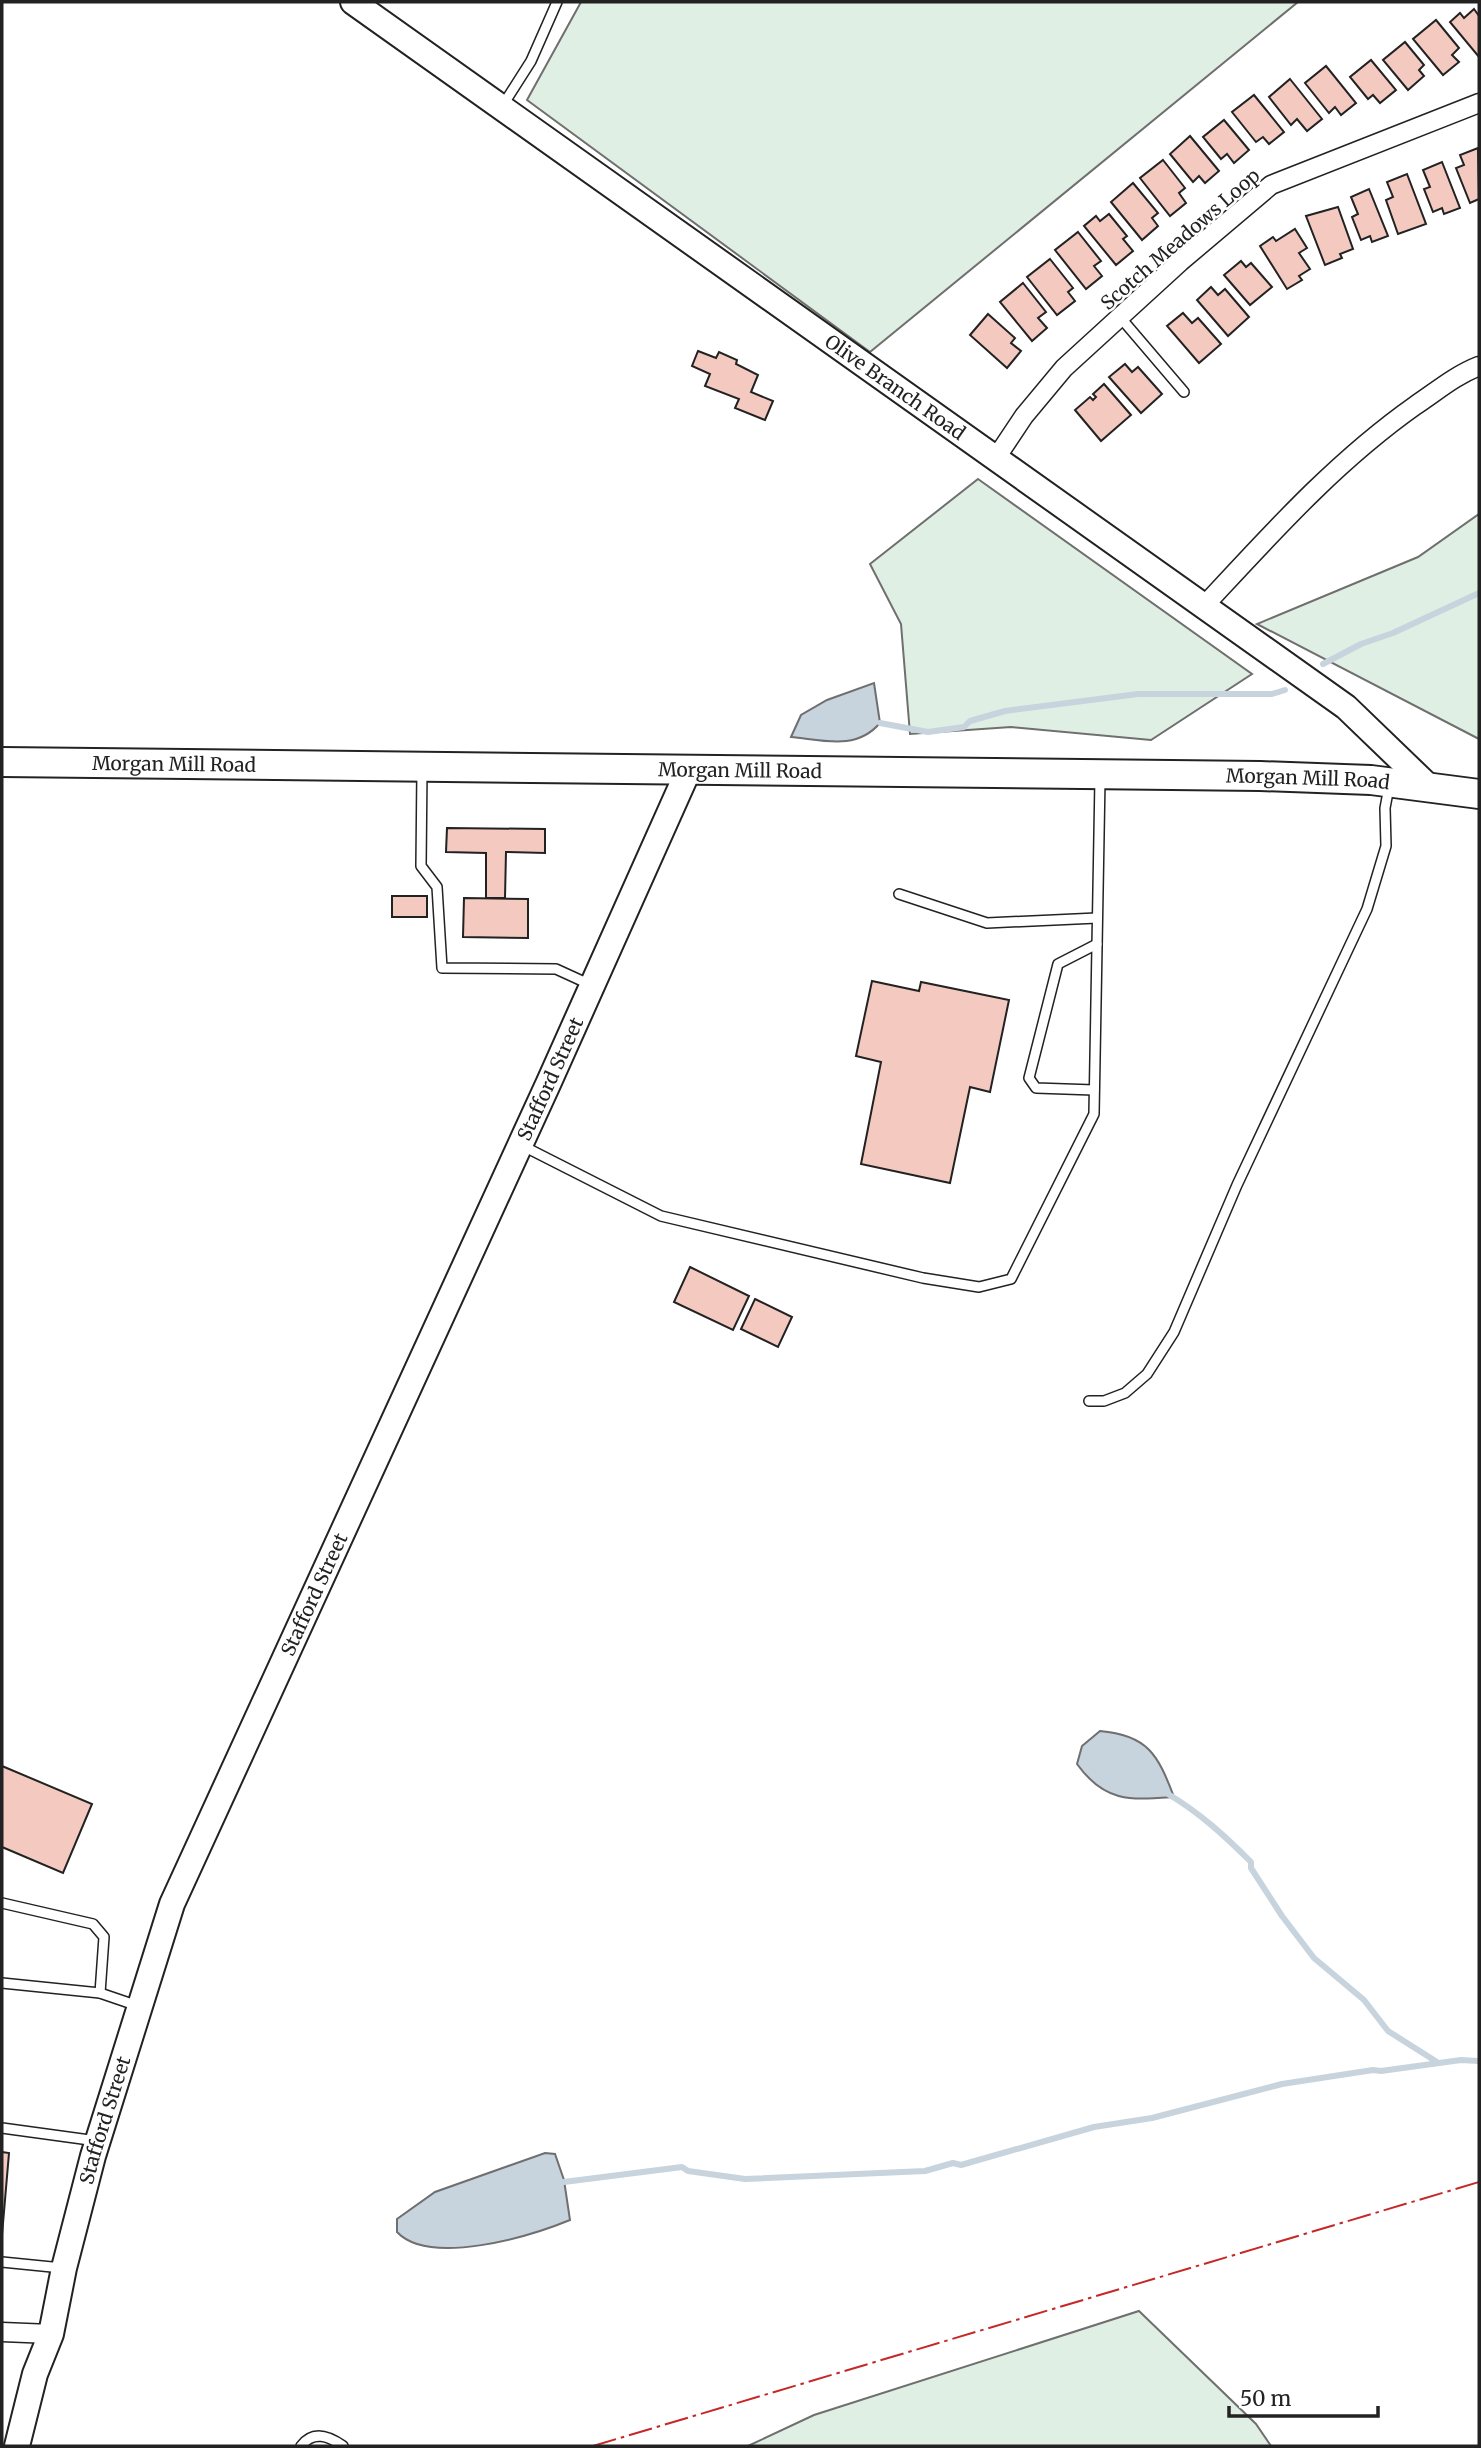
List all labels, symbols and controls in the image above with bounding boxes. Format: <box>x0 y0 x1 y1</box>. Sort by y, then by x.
street label: Scotch Meadows Loop <box>1095 163 1265 315</box>
street label: Olive Branch Road <box>820 329 970 445</box>
street label: Morgan Mill Road <box>92 751 256 777</box>
street label: Morgan Mill Road <box>658 757 822 783</box>
street label: Morgan Mill Road <box>1226 764 1391 794</box>
street label: Stafford Street <box>512 1013 589 1144</box>
street label: Stafford Street <box>275 1529 353 1660</box>
street label: Stafford Street <box>74 2053 136 2187</box>
scale bar <box>1229 2374 1378 2418</box>
text: 50 m <box>1240 2385 1291 2412</box>

